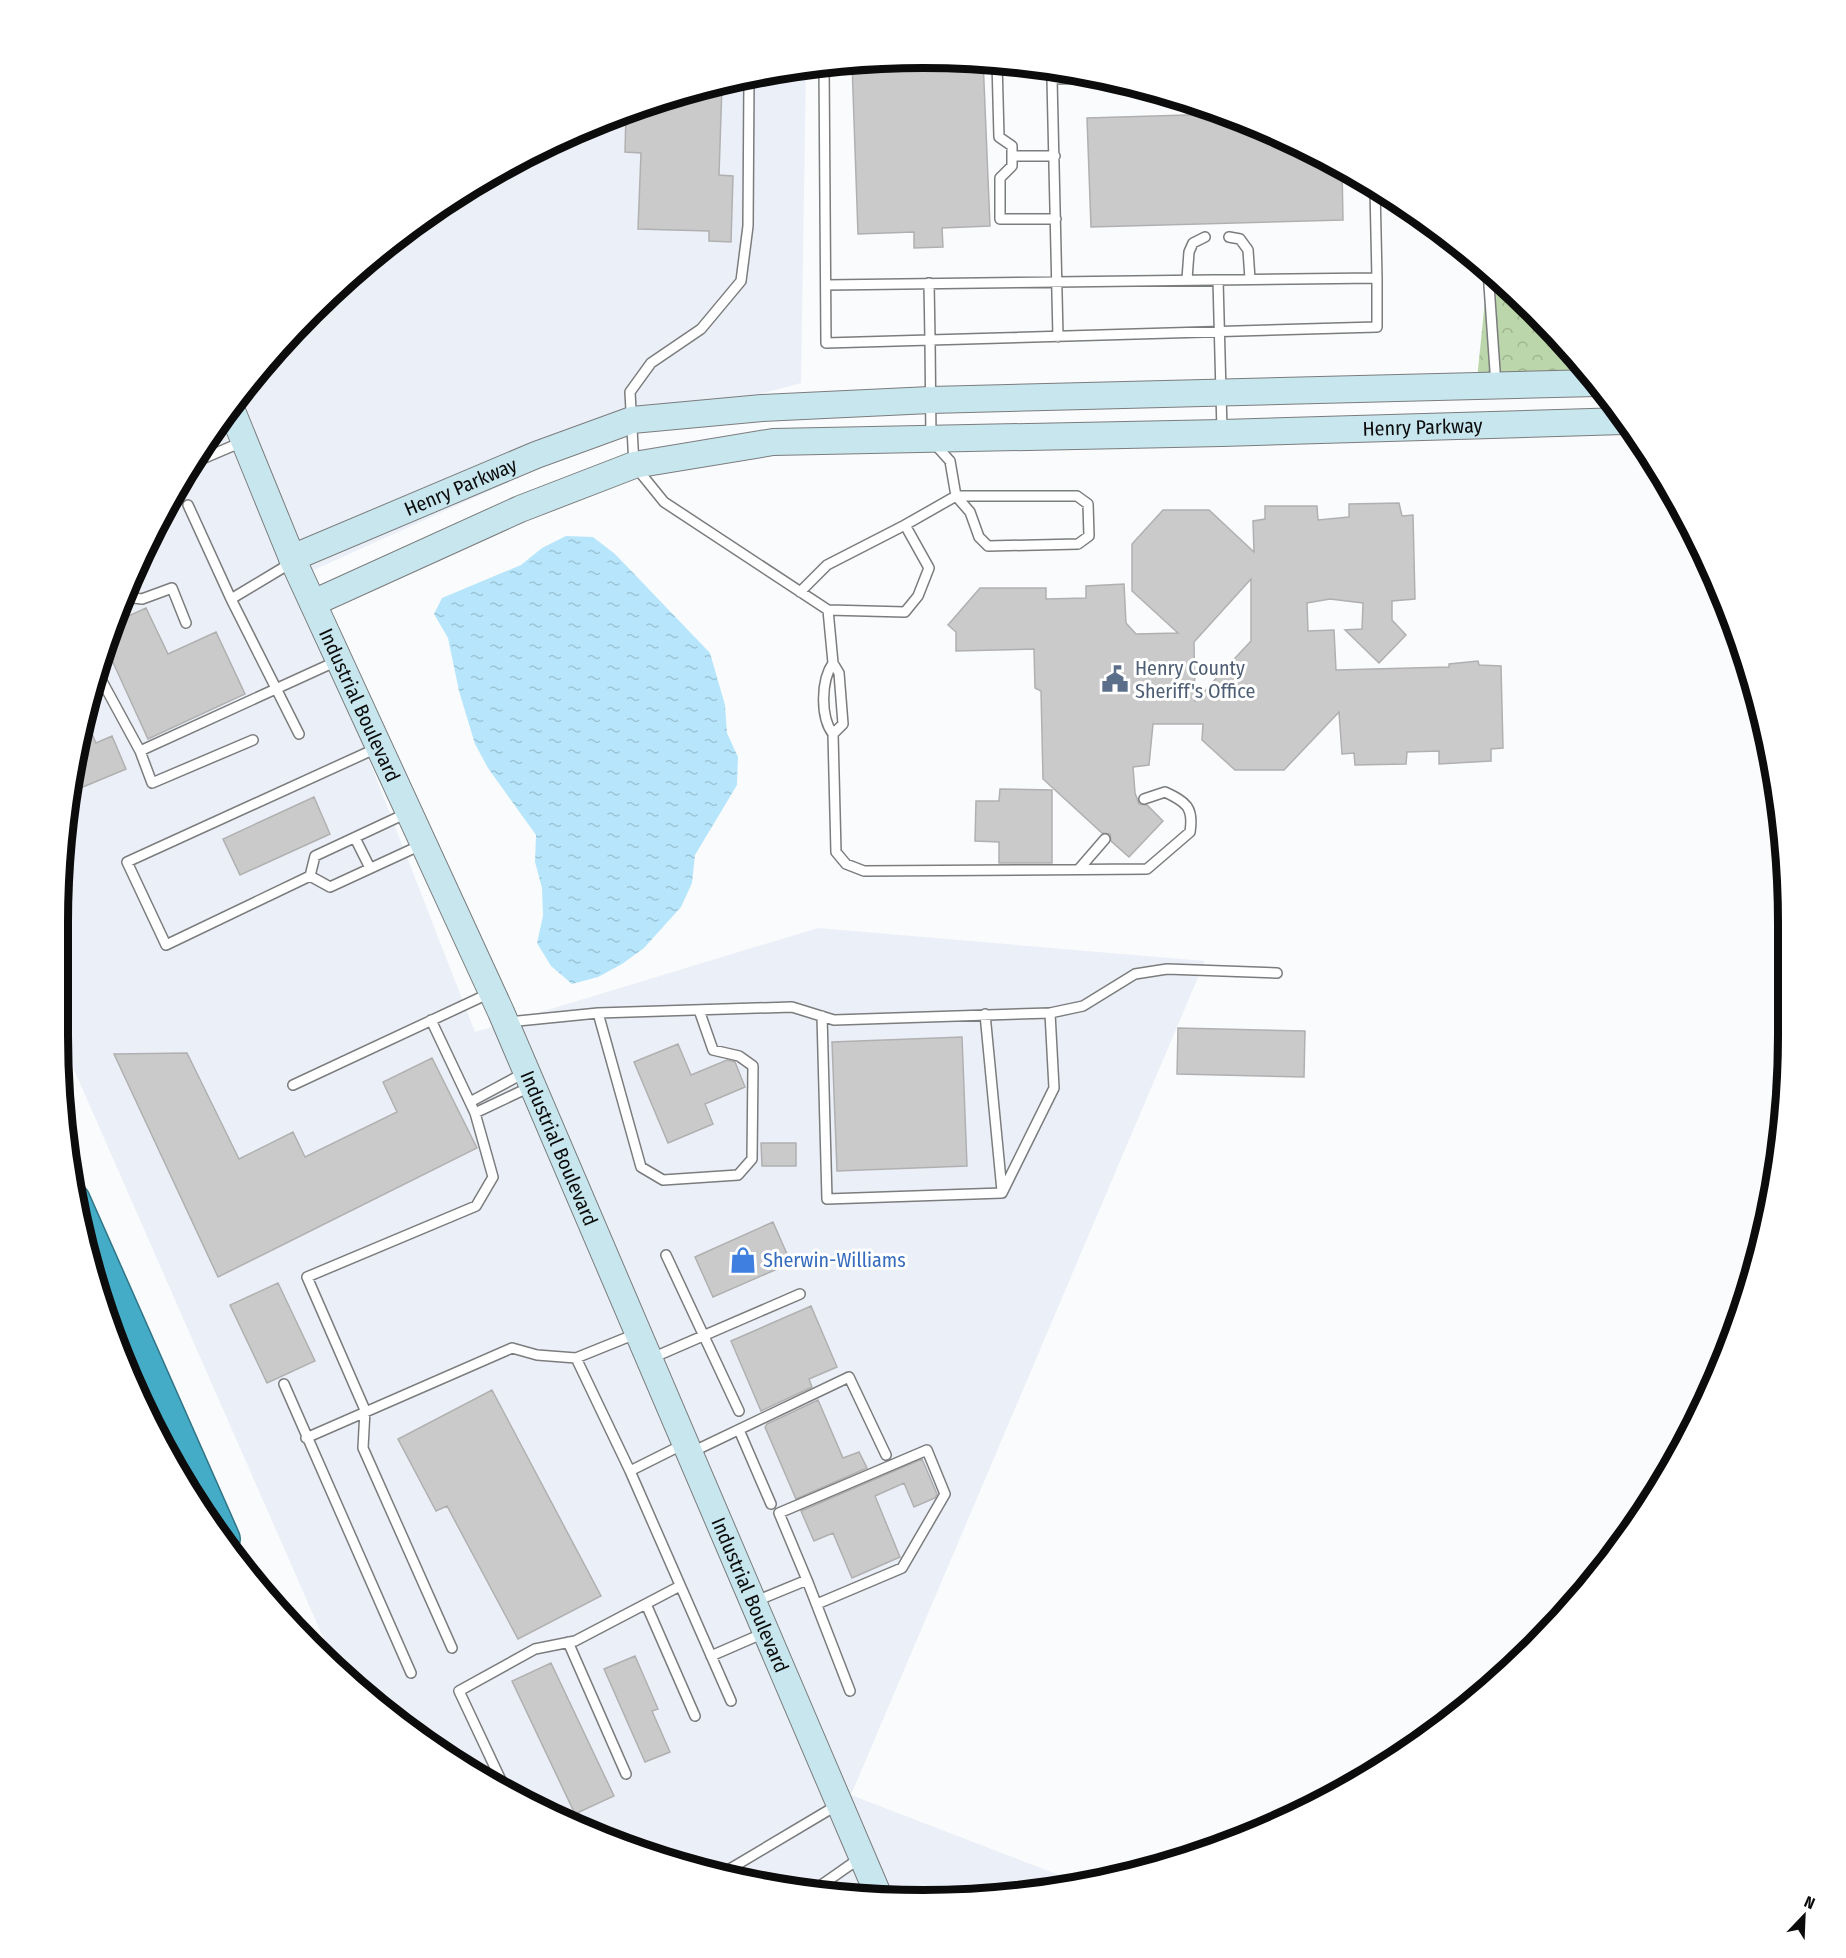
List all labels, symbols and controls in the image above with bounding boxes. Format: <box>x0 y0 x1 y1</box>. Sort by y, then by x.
street label: Henry Parkway <box>1362 413 1483 441</box>
street label: Henry Parkway <box>401 452 521 521</box>
street label: Industrial Boulevard <box>314 624 405 786</box>
place label: Henry County Sheriff's Office <box>1135 656 1255 703</box>
public building icon: Henry County Sheriff's Office <box>1100 664 1130 694</box>
street label: Industrial Boulevard <box>515 1067 603 1229</box>
shop icon: Sherwin-Williams <box>728 1245 758 1275</box>
place label: Sherwin-Williams <box>763 1248 906 1272</box>
street label: Industrial Boulevard <box>706 1514 794 1676</box>
north arrow <box>1774 1886 1834 1946</box>
text: N <box>1802 1892 1818 1913</box>

